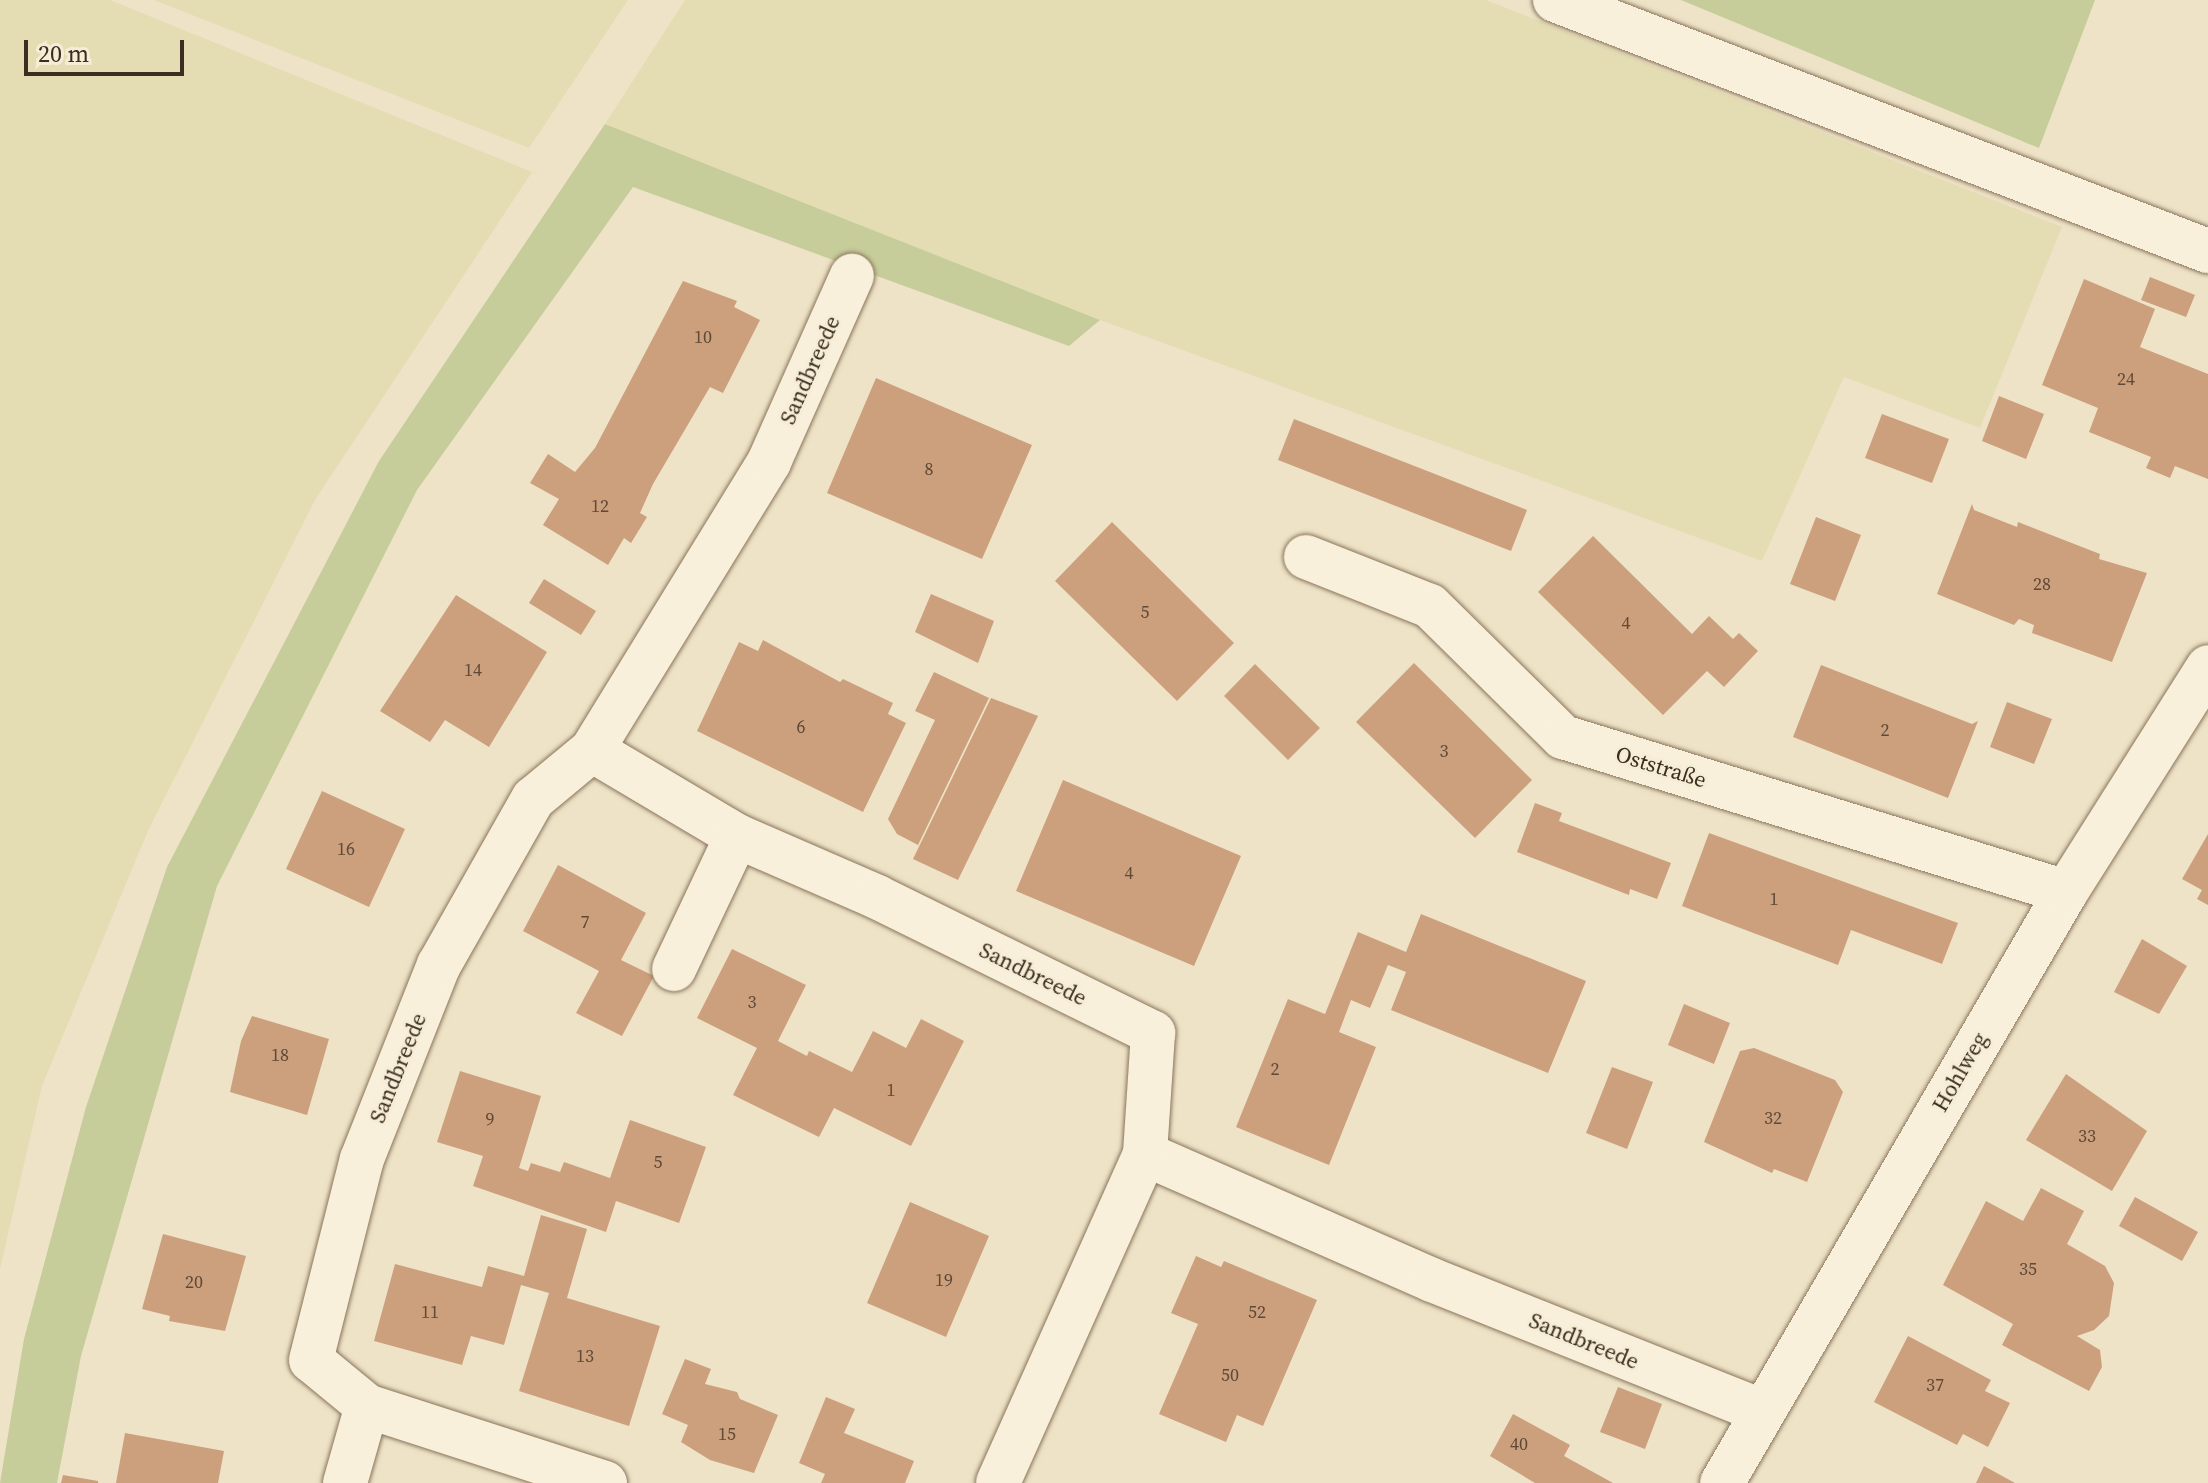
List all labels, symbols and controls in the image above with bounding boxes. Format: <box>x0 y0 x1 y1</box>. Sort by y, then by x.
scale bar <box>28 24 188 74</box>
text: 20 m <box>38 37 89 70</box>
street label: Sandbreede <box>774 312 846 428</box>
house number: 10 <box>694 326 712 348</box>
house number: 24 <box>2117 368 2135 390</box>
house number: 8 <box>925 458 933 480</box>
house number: 12 <box>591 495 609 517</box>
house number: 28 <box>2033 573 2051 595</box>
house number: 5 <box>1141 601 1149 623</box>
house number: 4 <box>1622 612 1630 634</box>
house number: 14 <box>464 659 482 681</box>
house number: 6 <box>797 716 805 738</box>
house number: 2 <box>1881 719 1889 741</box>
house number: 3 <box>1440 740 1448 762</box>
street label: Oststraße <box>1612 741 1710 793</box>
house number: 16 <box>337 838 355 860</box>
house number: 4 <box>1125 862 1133 884</box>
house number: 1 <box>1770 888 1778 910</box>
house number: 7 <box>581 911 589 933</box>
street label: Sandbreede <box>975 937 1091 1011</box>
house number: 3 <box>748 991 756 1013</box>
street label: Sandbreede <box>364 1009 432 1127</box>
street label: Hohlweg <box>1927 1028 1993 1116</box>
house number: 18 <box>271 1044 289 1066</box>
house number: 2 <box>1271 1058 1279 1080</box>
house number: 1 <box>887 1079 895 1101</box>
house number: 32 <box>1764 1107 1782 1129</box>
house number: 9 <box>486 1108 494 1130</box>
house number: 33 <box>2078 1125 2096 1147</box>
house number: 5 <box>654 1151 662 1173</box>
house number: 35 <box>2019 1258 2037 1280</box>
house number: 19 <box>935 1269 953 1291</box>
house number: 20 <box>185 1271 203 1293</box>
house number: 11 <box>421 1301 439 1323</box>
house number: 52 <box>1248 1301 1266 1323</box>
street label: Sandbreede <box>1525 1307 1643 1375</box>
house number: 13 <box>576 1345 594 1367</box>
house number: 50 <box>1221 1364 1239 1386</box>
house number: 37 <box>1926 1374 1944 1396</box>
house number: 15 <box>718 1423 736 1445</box>
house number: 40 <box>1510 1433 1528 1455</box>

